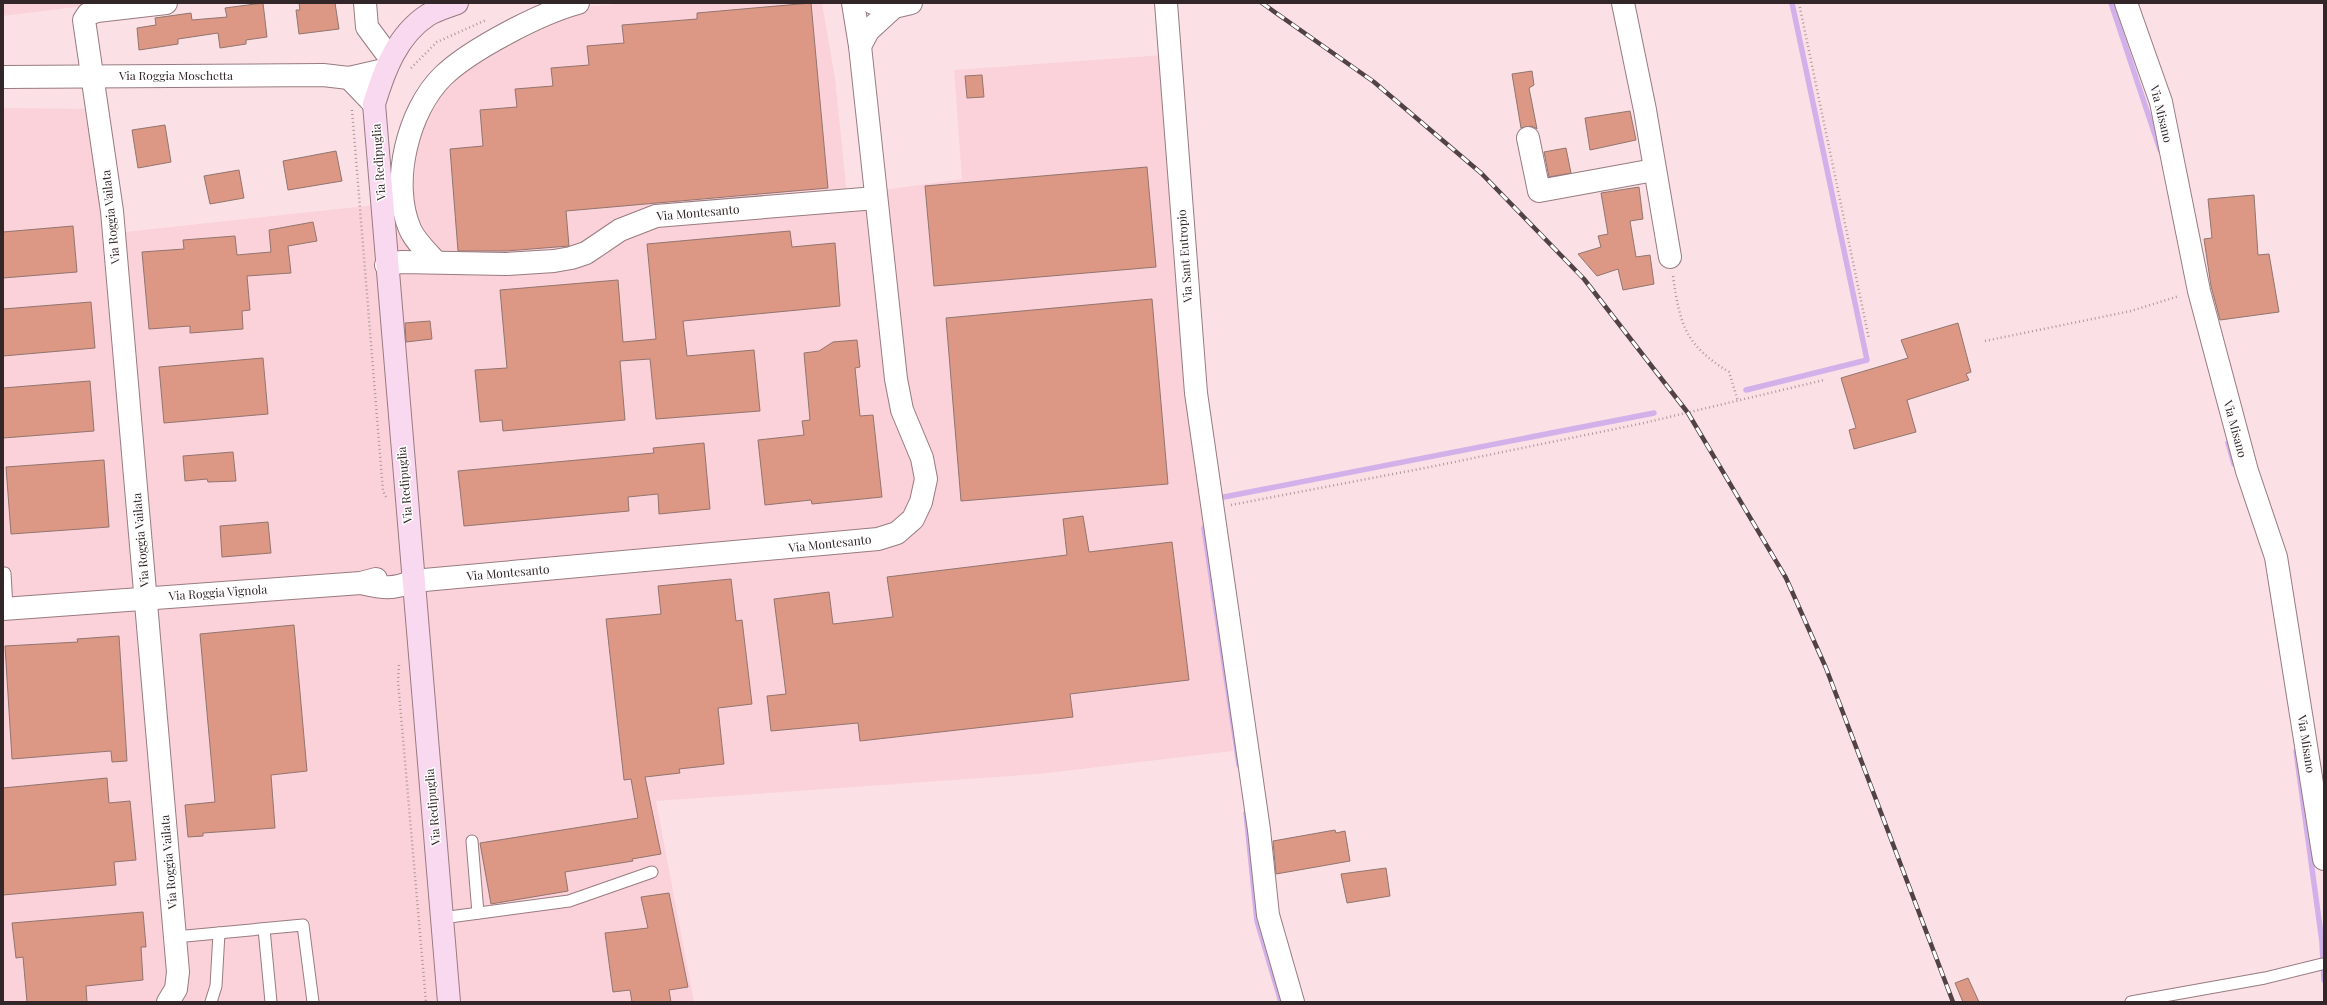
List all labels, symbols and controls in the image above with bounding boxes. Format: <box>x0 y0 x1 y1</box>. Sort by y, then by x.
street label: Via Roggia Moschetta <box>118 67 233 83</box>
street label: Via Misano <box>2147 82 2177 145</box>
street label: Via Redipuglia <box>367 123 389 202</box>
street label: Via Roggia Vailata <box>97 169 123 266</box>
street label: Via Montesanto <box>655 200 740 224</box>
street label: Via Sant Eutropio <box>1173 208 1195 304</box>
street label: Via Misano <box>2220 397 2251 460</box>
street label: Via Redipuglia <box>393 446 415 525</box>
street label: Via Roggia Vailata <box>128 492 152 589</box>
street label: Via Montesanto <box>787 531 873 555</box>
street label: Via Montesanto <box>465 560 550 584</box>
street label: Via Roggia Vignola <box>167 581 268 603</box>
street label: Via Misano <box>2294 713 2320 774</box>
street label: Via Redipuglia <box>421 768 443 847</box>
street label: Via Roggia Vailata <box>156 814 180 911</box>

